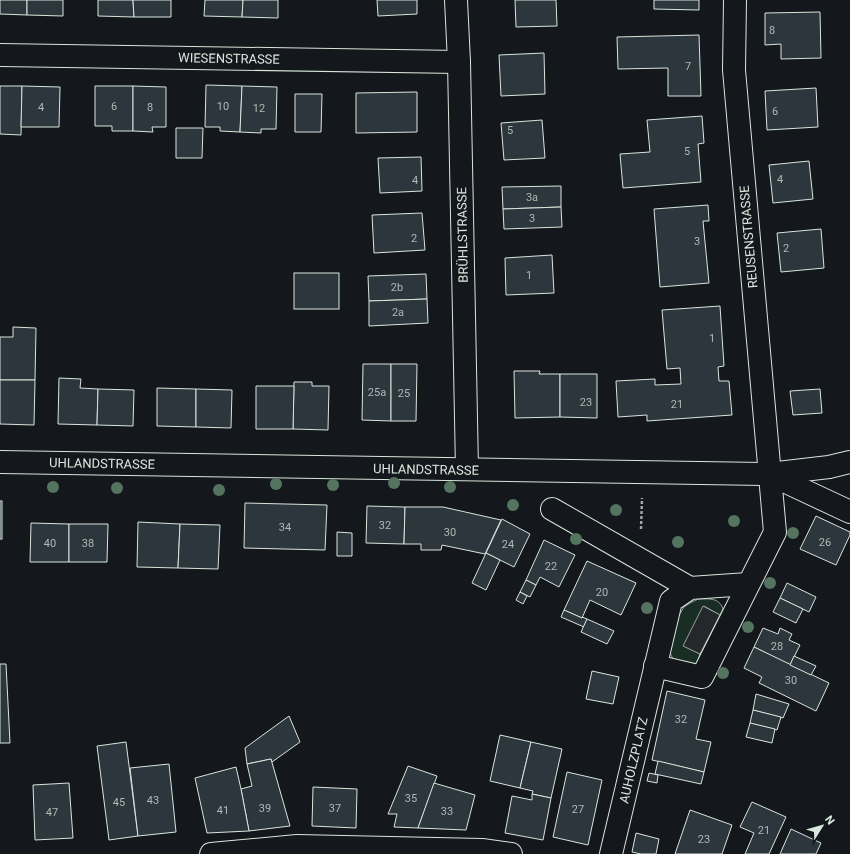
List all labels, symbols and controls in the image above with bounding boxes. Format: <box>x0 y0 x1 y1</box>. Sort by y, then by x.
house number: 8 <box>769 24 775 37</box>
street label: WIESENSTRASSE <box>178 50 280 67</box>
house number: 7 <box>685 60 691 73</box>
house number: 6 <box>111 100 117 113</box>
house number: 10 <box>217 100 229 113</box>
house number: 4 <box>38 101 44 114</box>
house number: 8 <box>147 101 153 114</box>
house number: 12 <box>253 102 265 115</box>
house number: 6 <box>772 105 778 118</box>
house number: 5 <box>507 124 513 137</box>
house number: 5 <box>684 145 690 158</box>
house number: 4 <box>777 173 783 186</box>
house number: 4 <box>412 174 418 187</box>
street label: REUSENSTRASSE <box>737 185 760 289</box>
street label: BRÜHLSTRASSE <box>454 187 471 283</box>
house number: 3a <box>526 191 538 204</box>
house number: 3 <box>529 212 535 225</box>
house number: 2 <box>411 232 417 245</box>
house number: 3 <box>694 235 700 248</box>
house number: 2 <box>783 242 789 255</box>
house number: 1 <box>526 269 532 282</box>
house number: 2b <box>391 281 403 294</box>
house number: 2a <box>392 306 404 319</box>
house number: 1 <box>709 332 715 345</box>
house number: 25a <box>368 386 386 399</box>
house number: 25 <box>398 387 410 400</box>
house number: 23 <box>580 396 592 409</box>
house number: 21 <box>671 398 683 411</box>
street label: UHLANDSTRASSE <box>49 455 155 472</box>
street label: UHLANDSTRASSE <box>373 461 479 478</box>
house number: 32 <box>379 519 391 532</box>
house number: 34 <box>279 521 291 534</box>
house number: 30 <box>444 526 456 539</box>
house number: 26 <box>819 536 831 549</box>
house number: 40 <box>44 537 56 550</box>
house number: 38 <box>82 537 94 550</box>
house number: 24 <box>502 538 514 551</box>
house number: 22 <box>545 560 557 573</box>
house number: 20 <box>596 586 608 599</box>
house number: 28 <box>771 640 783 653</box>
house number: 30 <box>785 674 797 687</box>
house number: 32 <box>675 713 687 726</box>
street label: AUHOLZPLATZ <box>616 715 651 805</box>
house number: 35 <box>405 792 417 805</box>
house number: 43 <box>147 794 159 807</box>
house number: 45 <box>113 796 125 809</box>
house number: 39 <box>259 802 271 815</box>
house number: 37 <box>329 802 341 815</box>
house number: 27 <box>572 803 584 816</box>
house number: 41 <box>217 804 229 817</box>
house number: 33 <box>441 805 453 818</box>
house number: 47 <box>46 806 58 819</box>
north arrow <box>802 806 842 846</box>
text: N <box>822 813 837 827</box>
house number: 21 <box>758 824 770 837</box>
house number: 23 <box>698 833 710 846</box>

